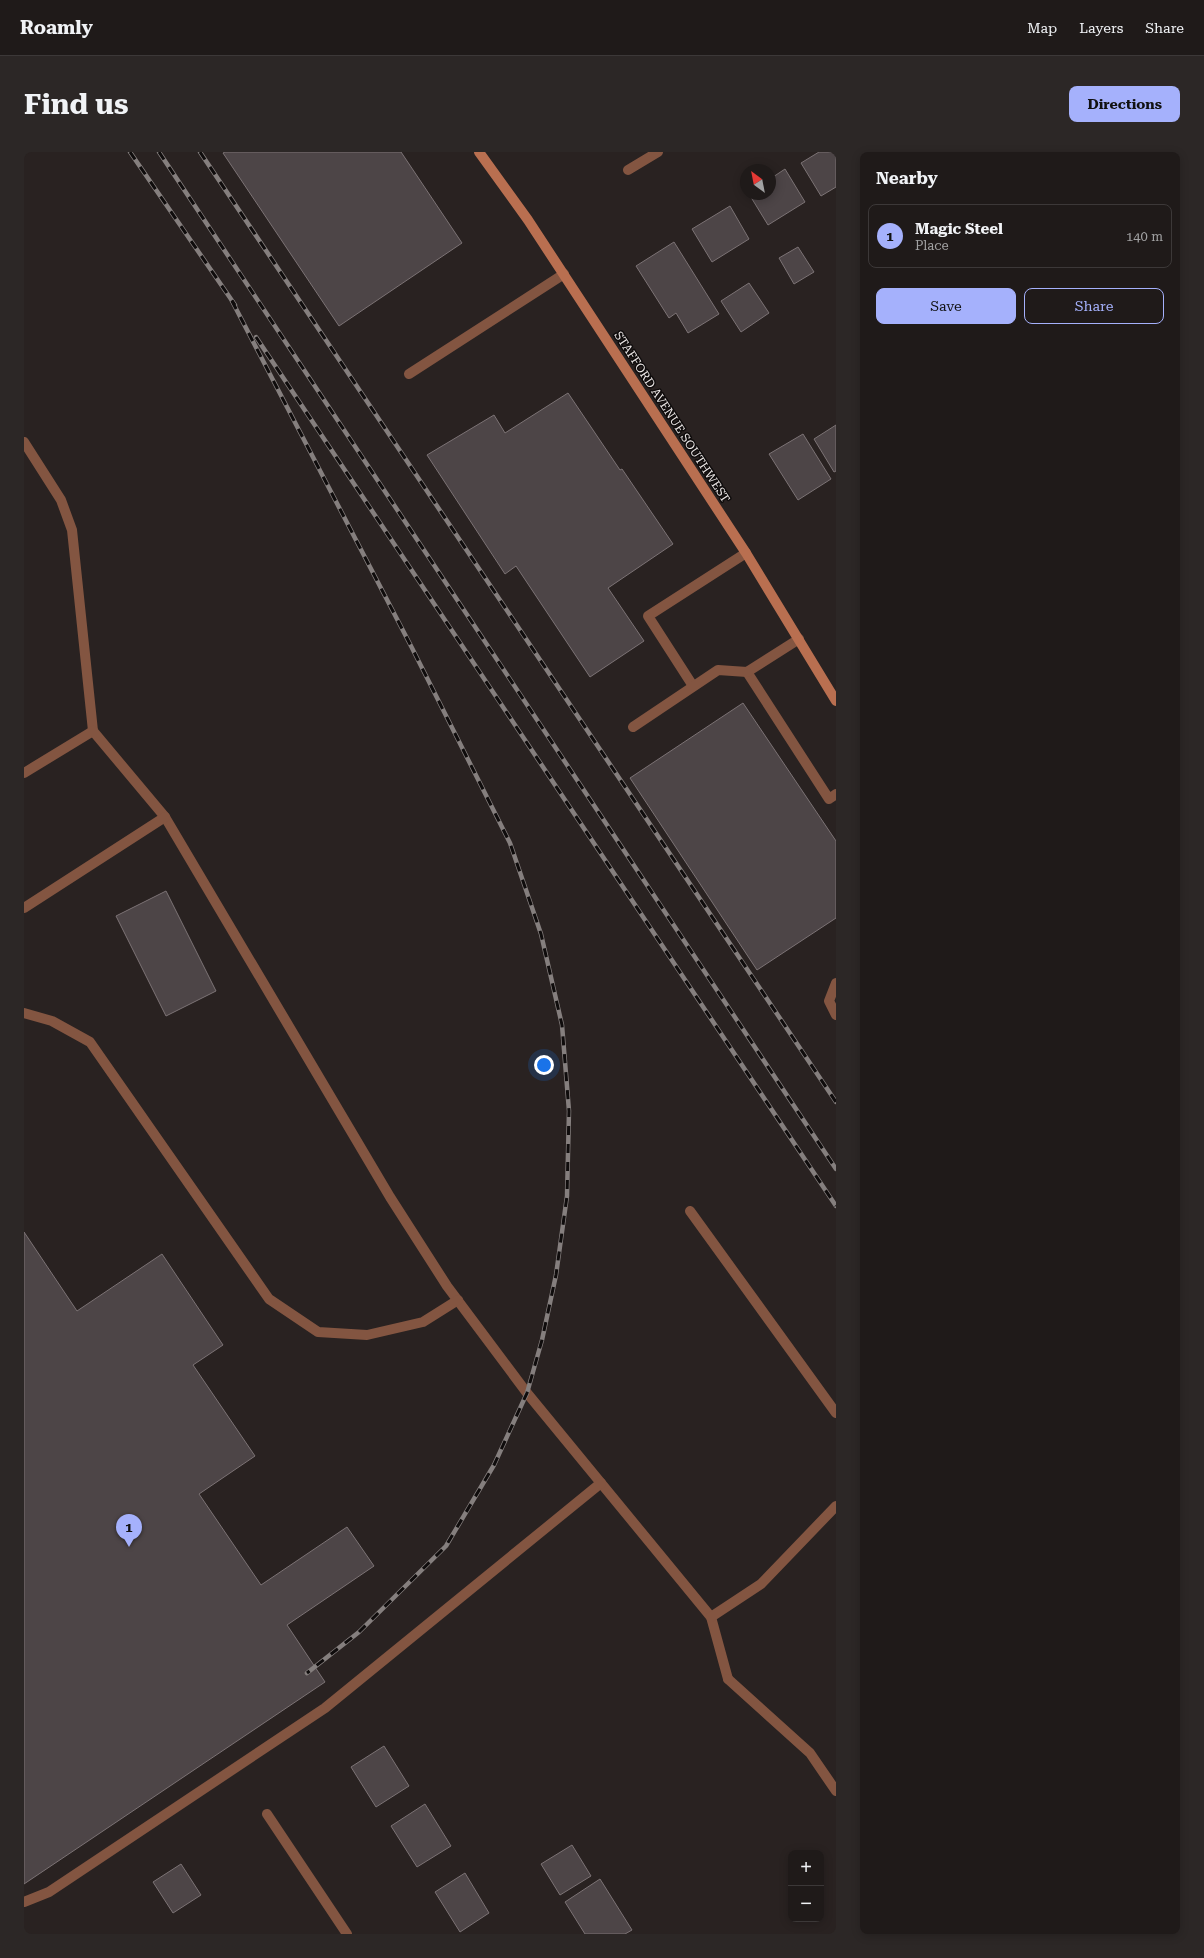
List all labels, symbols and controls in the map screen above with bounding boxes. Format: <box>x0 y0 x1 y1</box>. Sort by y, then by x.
text: Roamly <box>20 16 93 39</box>
text: Map <box>1027 20 1057 36</box>
text: Layers <box>1079 20 1123 36</box>
text: Share <box>1145 20 1184 36</box>
button: Directions <box>1069 86 1180 122</box>
text: Find us <box>24 88 128 121</box>
north arrow <box>740 164 776 200</box>
text: Nearby <box>876 168 938 188</box>
text: Magic Steel <box>915 220 1003 238</box>
text: 1 <box>886 229 894 244</box>
text: 140 m <box>1126 229 1163 244</box>
text: Place <box>915 238 949 253</box>
button: Save <box>876 288 1016 324</box>
button: Share <box>1024 288 1164 324</box>
street label: STAFFORD AVENUE SOUTHWEST <box>611 329 733 505</box>
your location <box>534 1055 554 1075</box>
pin: 1 <box>116 1514 142 1547</box>
map controls <box>788 1850 824 1922</box>
button: + <box>788 1850 824 1886</box>
button: − <box>788 1886 824 1922</box>

